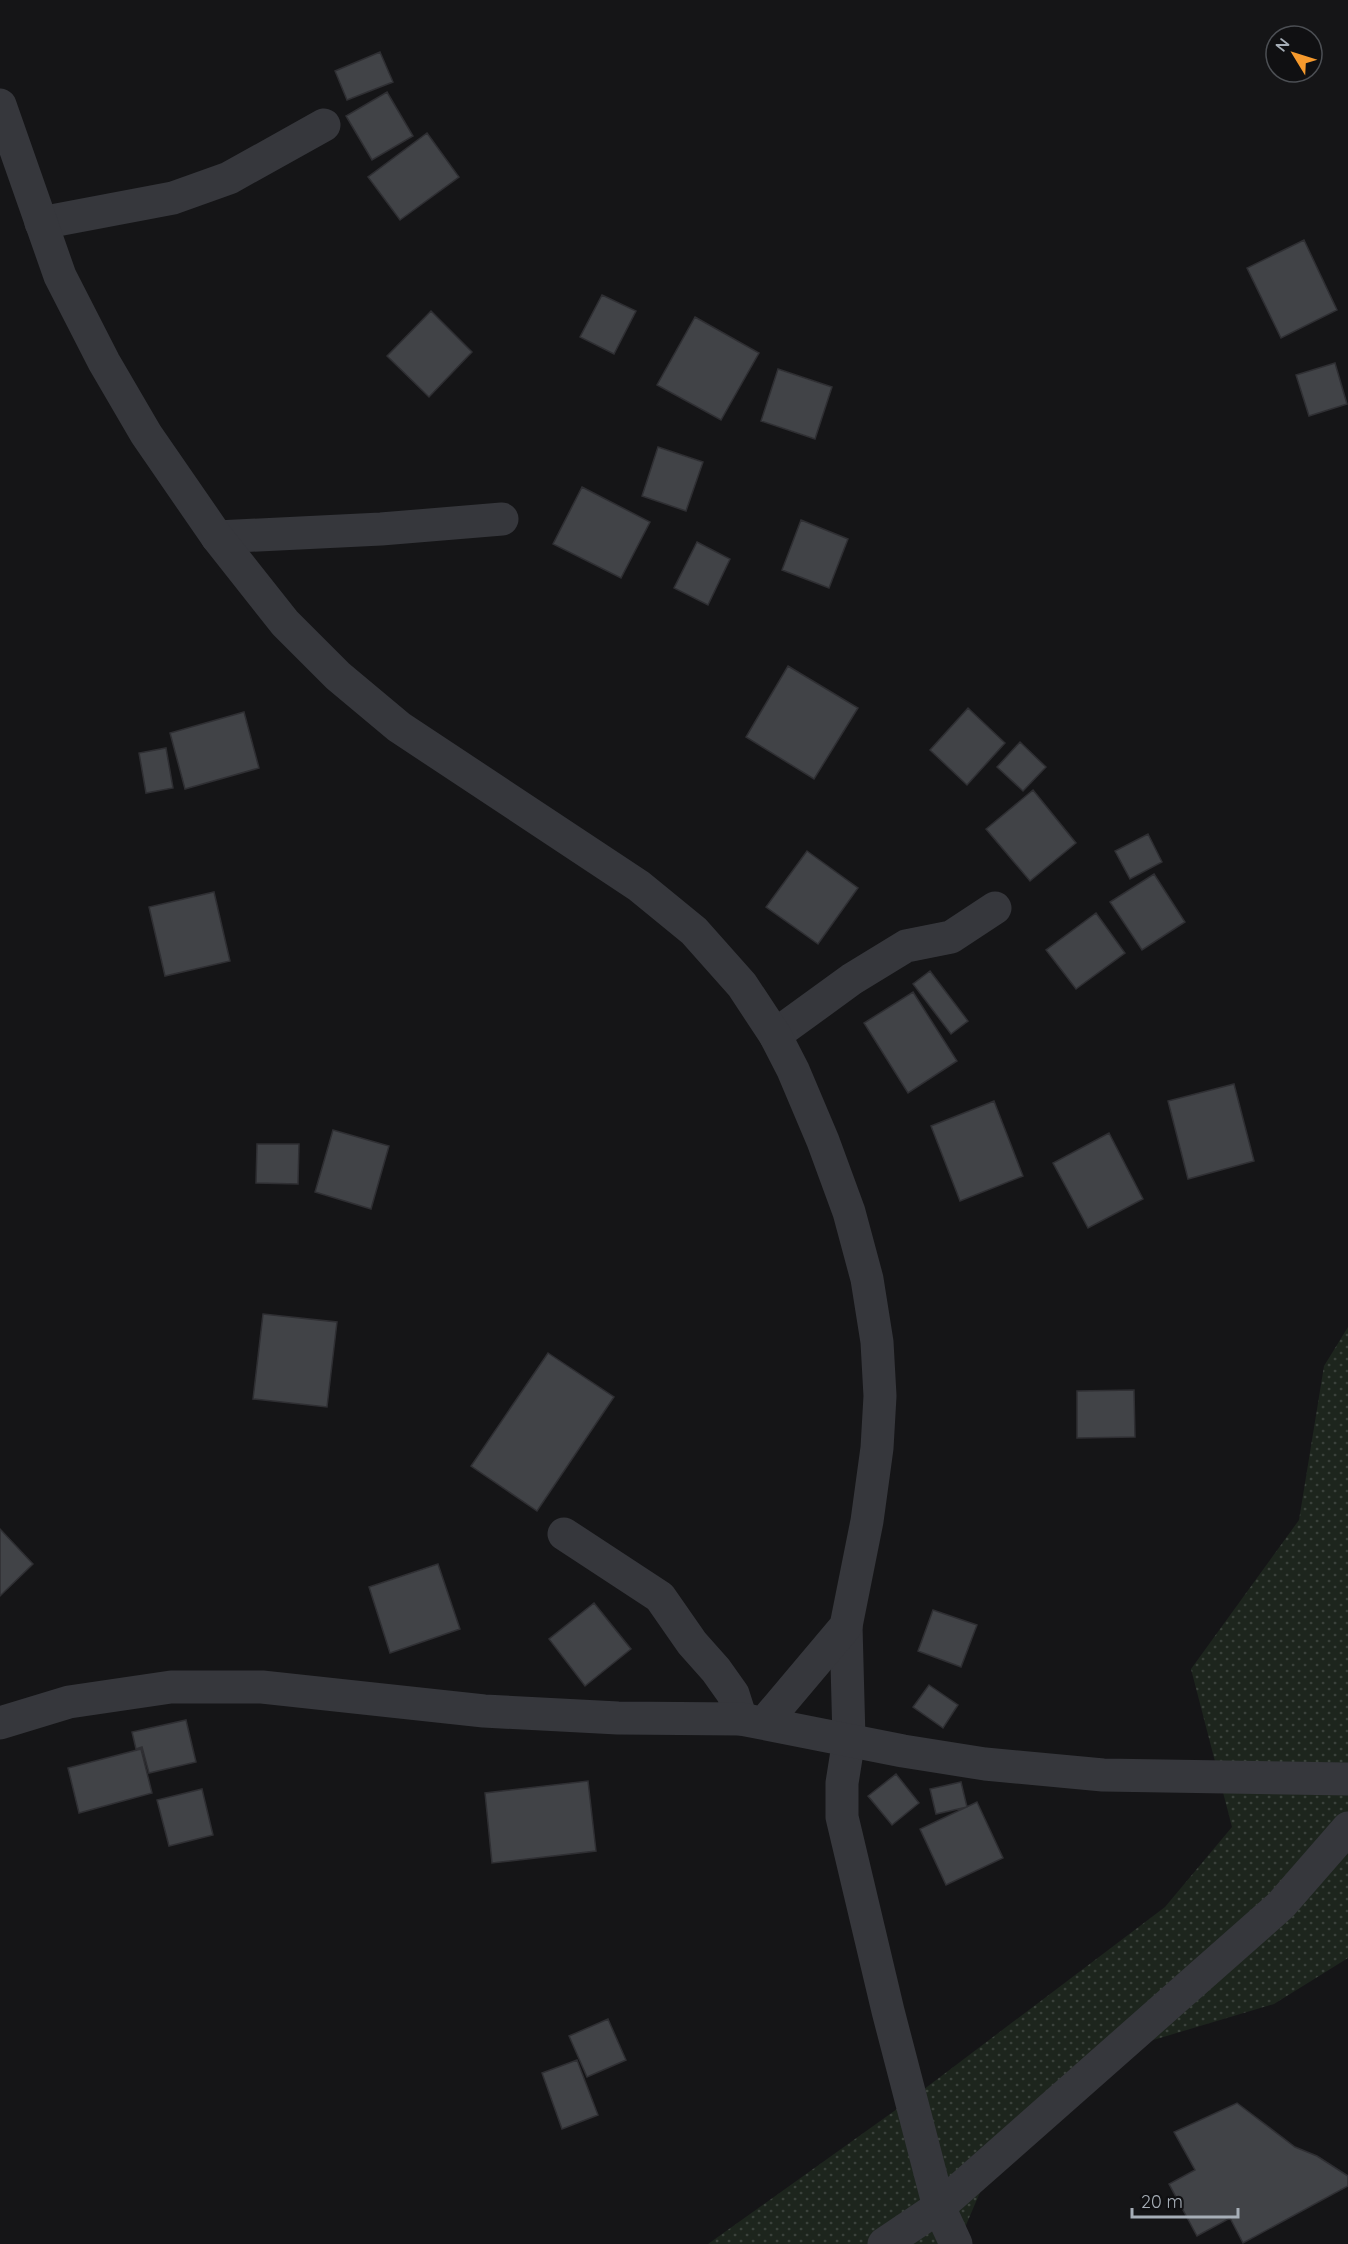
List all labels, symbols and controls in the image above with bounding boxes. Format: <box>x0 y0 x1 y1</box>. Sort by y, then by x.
north arrow <box>1264 24 1324 84</box>
text: N <box>1271 34 1294 56</box>
scale bar <box>1132 2181 1238 2219</box>
text: 20 m <box>1141 2190 1183 2213</box>

